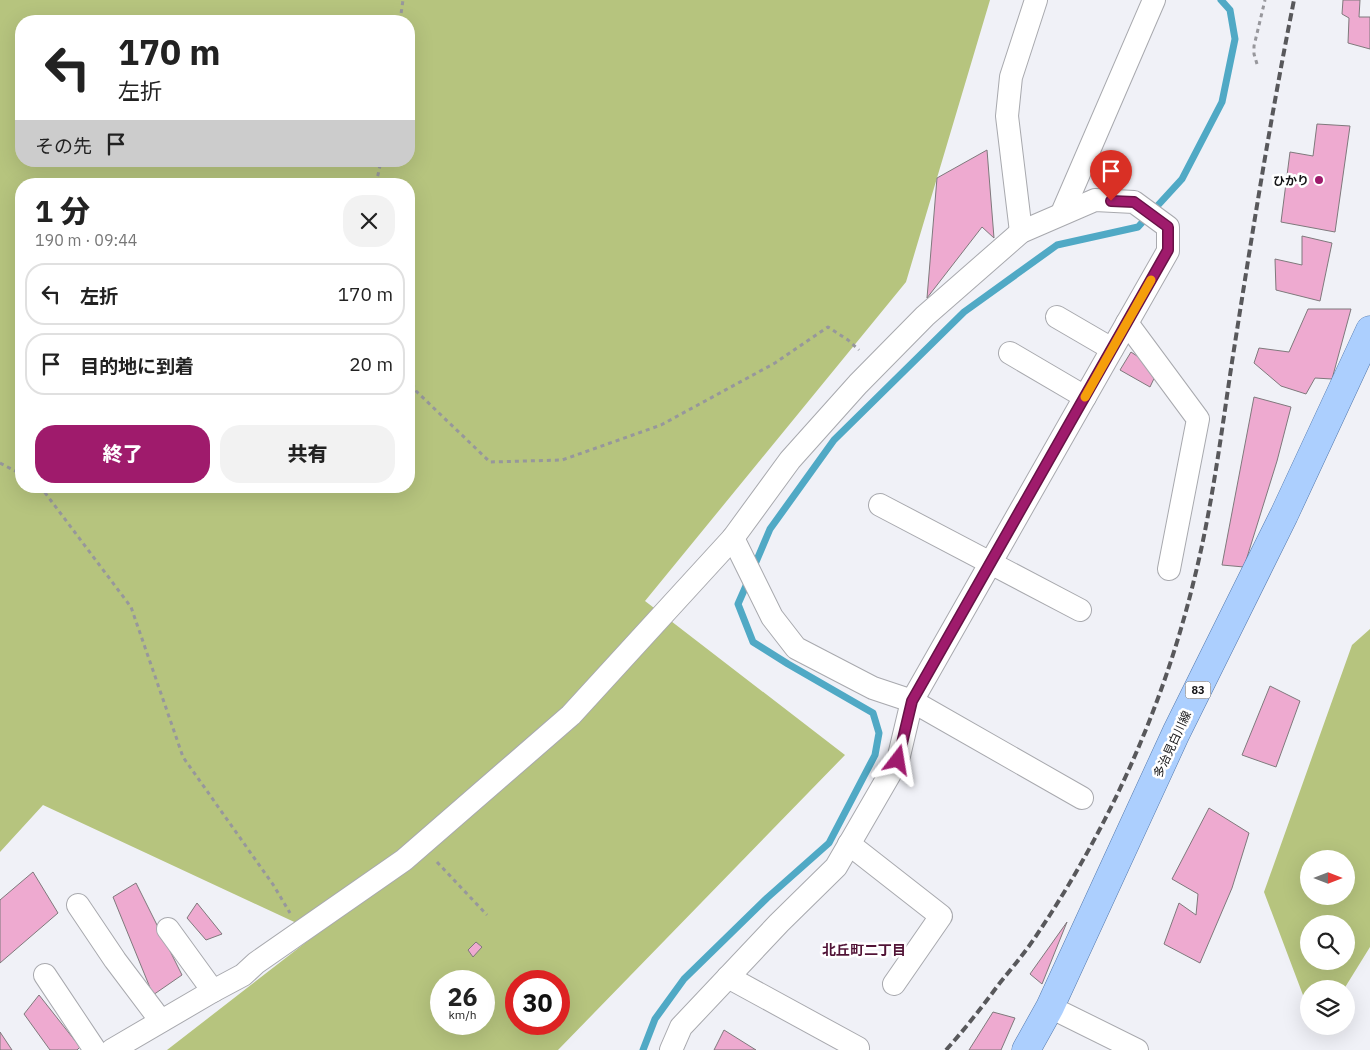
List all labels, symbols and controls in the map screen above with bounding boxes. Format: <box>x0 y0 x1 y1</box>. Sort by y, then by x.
text: 170 m <box>118 29 221 75</box>
icon: left <box>35 35 100 100</box>
text: 左折 <box>118 76 162 105</box>
icon: arrive <box>102 130 130 158</box>
text: その先 <box>35 134 92 158</box>
pin <box>1090 150 1132 201</box>
icon: arrive <box>1097 157 1125 185</box>
place label: ひかり <box>1273 173 1309 188</box>
marker: ひかり <box>1313 174 1325 186</box>
text: 1 分 <box>35 191 90 230</box>
button: close <box>343 195 395 247</box>
text: 190 m · 09:44 <box>35 230 137 250</box>
icon: left <box>37 280 65 308</box>
text: 170 m <box>338 282 393 306</box>
text: 左折 <box>80 284 118 308</box>
icon: arrive <box>37 350 65 378</box>
text: 20 m <box>349 352 393 376</box>
text: 目的地に到着 <box>80 354 194 378</box>
button: 終了 <box>35 425 210 483</box>
button: 共有 <box>220 425 395 483</box>
road number: 83 <box>1186 682 1210 698</box>
street label: 多治見白川線 <box>1150 708 1194 780</box>
position arrow <box>871 733 923 785</box>
north arrow <box>1300 850 1355 905</box>
map controls <box>1300 850 1355 1035</box>
button: search <box>1300 915 1355 970</box>
district label: 北丘町二丁目 <box>822 941 906 959</box>
speed limit sign: 30 <box>505 970 570 1035</box>
text: 26 <box>447 980 478 1013</box>
button: layers <box>1300 980 1355 1035</box>
text: km/h <box>448 1007 477 1022</box>

